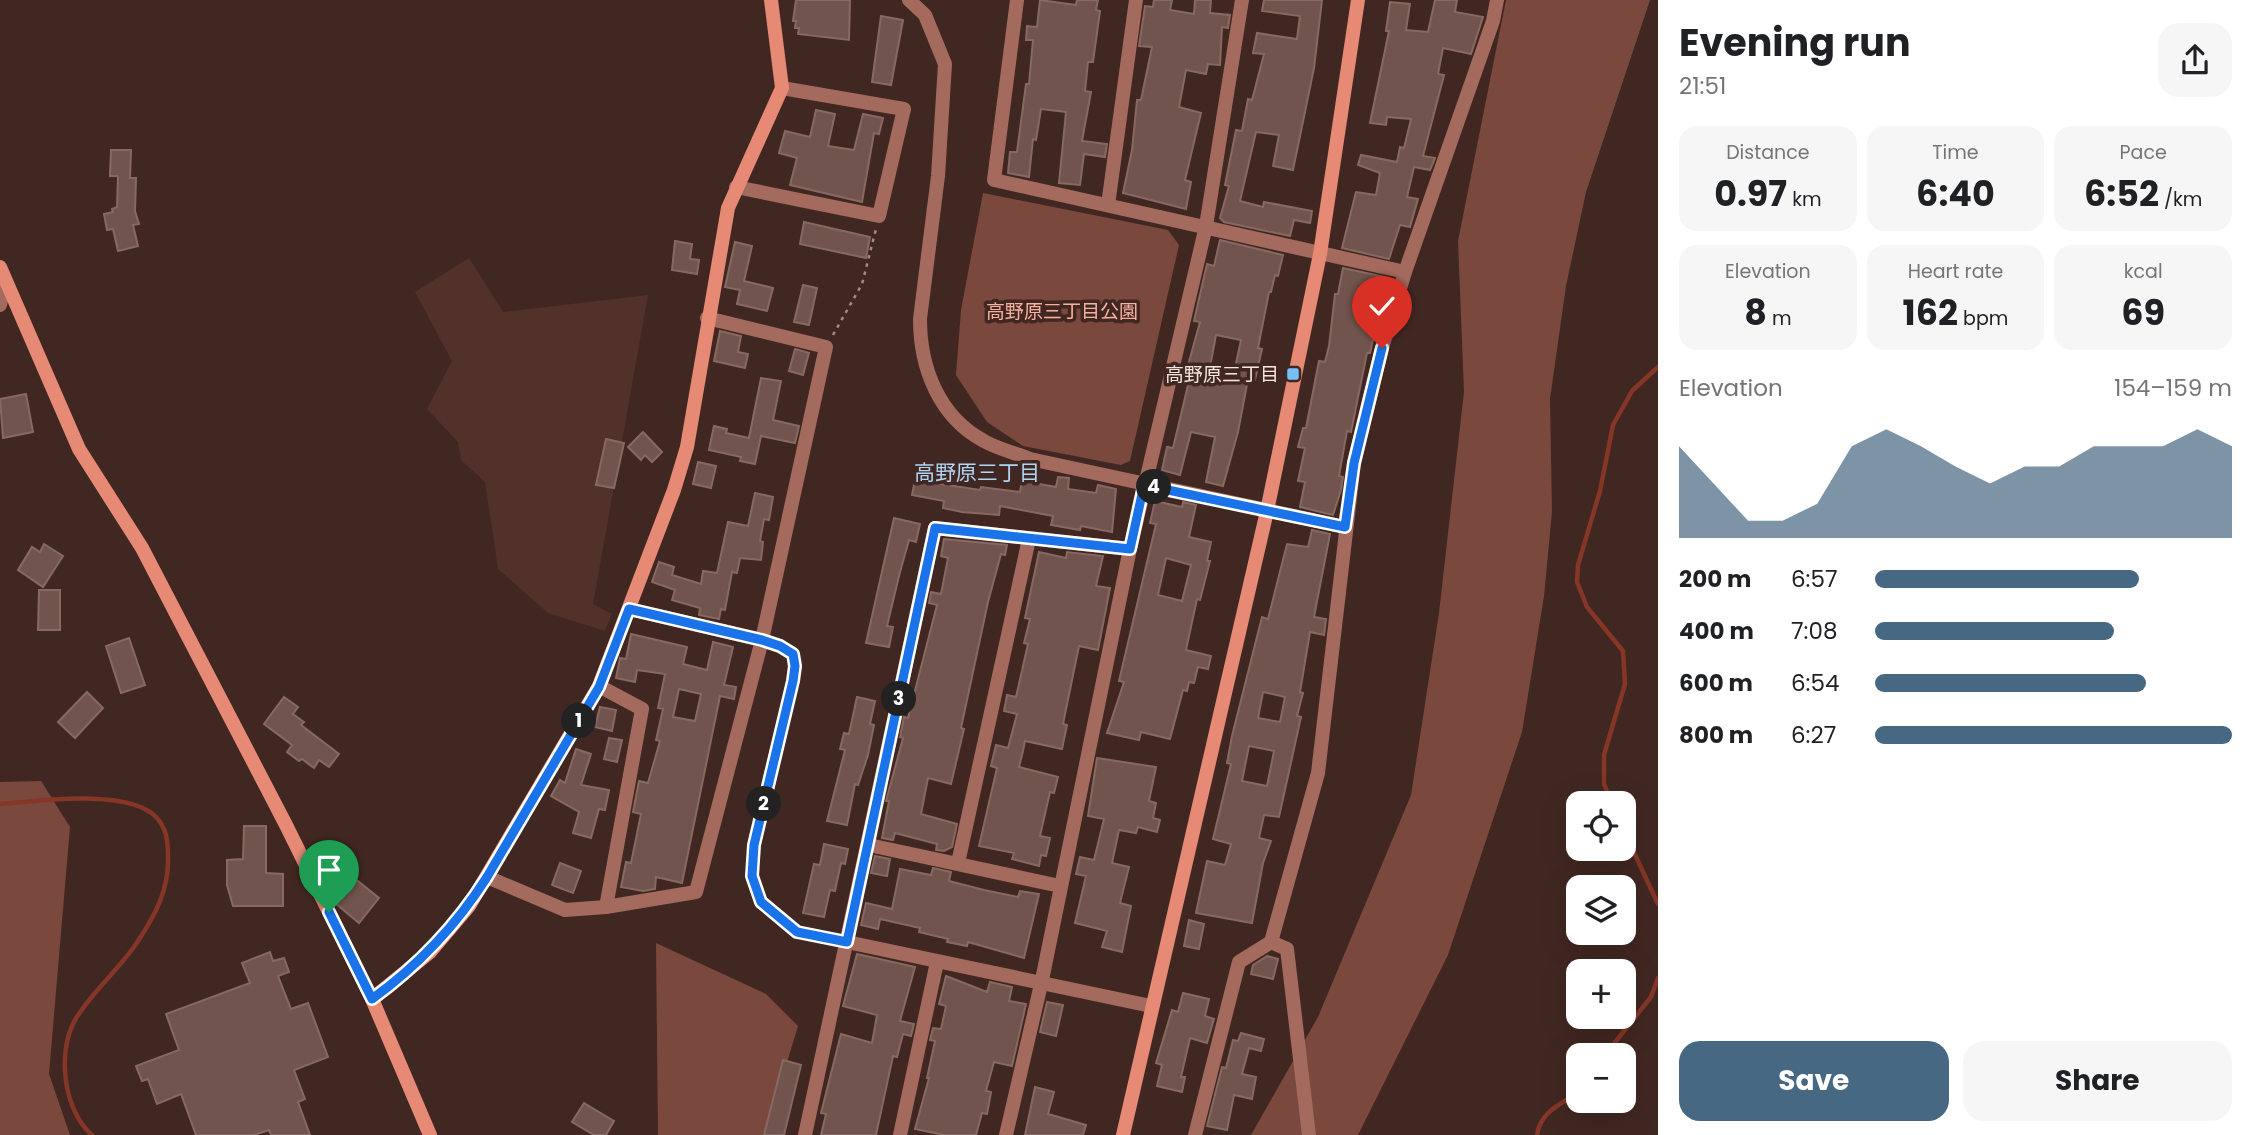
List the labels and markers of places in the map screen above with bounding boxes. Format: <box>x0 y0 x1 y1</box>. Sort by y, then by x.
pin <box>1352 276 1412 348</box>
place label: 高野原三丁目 <box>1165 361 1279 388</box>
marker: 高野原三丁目 <box>1285 366 1301 382</box>
pin: 4 <box>1136 470 1172 504</box>
pin: 3 <box>881 682 916 716</box>
pin: 1 <box>562 704 596 738</box>
pin: 2 <box>746 786 782 822</box>
pin <box>299 840 359 912</box>

